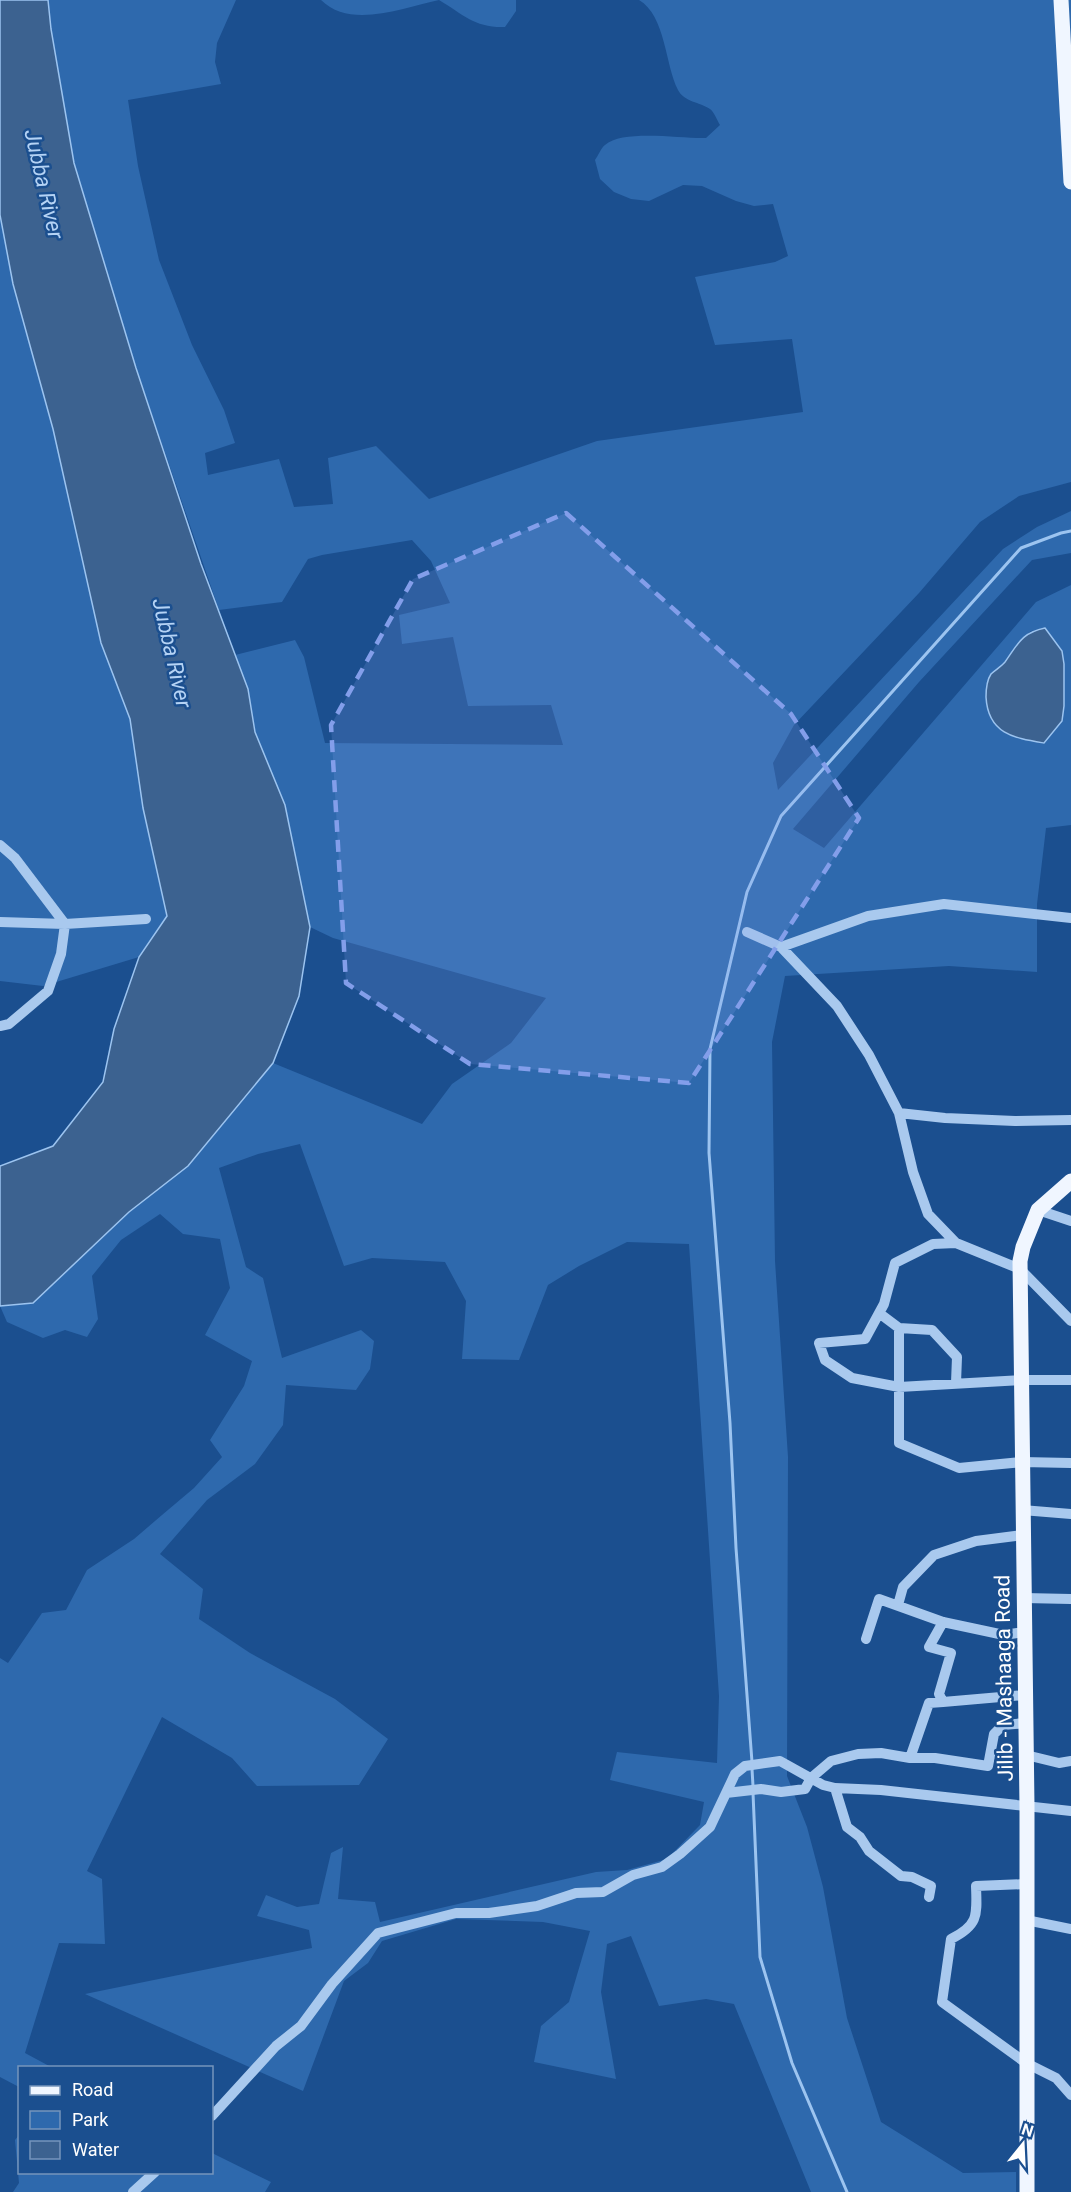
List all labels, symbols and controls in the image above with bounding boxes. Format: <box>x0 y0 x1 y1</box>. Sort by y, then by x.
water label: Jubba River <box>19 127 69 242</box>
water label: Jubba River <box>147 596 197 711</box>
street label: Jilib - Mashaaga Road <box>990 1575 1018 1781</box>
legend <box>18 2066 213 2174</box>
text: Road <box>72 2079 113 2100</box>
text: Park <box>72 2109 109 2130</box>
north arrow <box>993 2114 1053 2174</box>
text: N <box>1019 2119 1036 2141</box>
text: Water <box>72 2139 119 2160</box>

